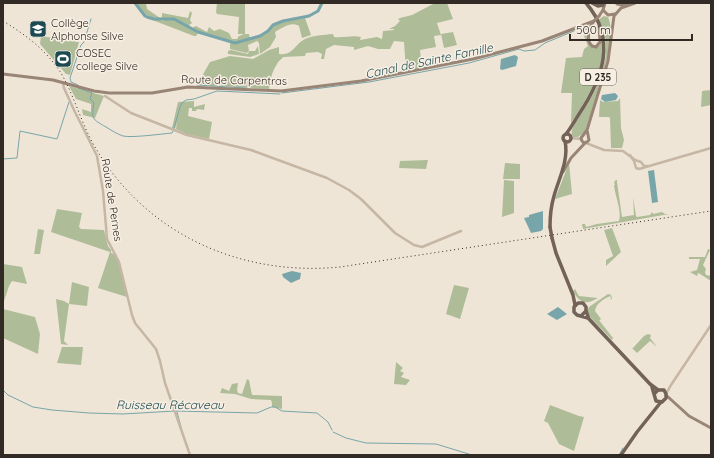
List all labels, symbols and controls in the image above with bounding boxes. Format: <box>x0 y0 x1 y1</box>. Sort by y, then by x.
place label: Collège Alphonse Silve <box>51 16 124 43</box>
scale bar <box>570 16 692 42</box>
school or university icon: Collège Alphonse Silve <box>28 19 48 39</box>
text: 500 m <box>576 22 611 37</box>
water label: Canal de Sainte Famille <box>364 39 495 81</box>
place label: COSEC college Silve <box>76 46 138 73</box>
sports icon: COSEC college Silve <box>53 49 73 69</box>
road number: D 235 <box>580 69 616 85</box>
street label: Route de Carpentras <box>181 72 287 88</box>
street label: Route de Pernes <box>99 158 125 242</box>
water label: Ruisseau Récaveau <box>116 397 225 412</box>

